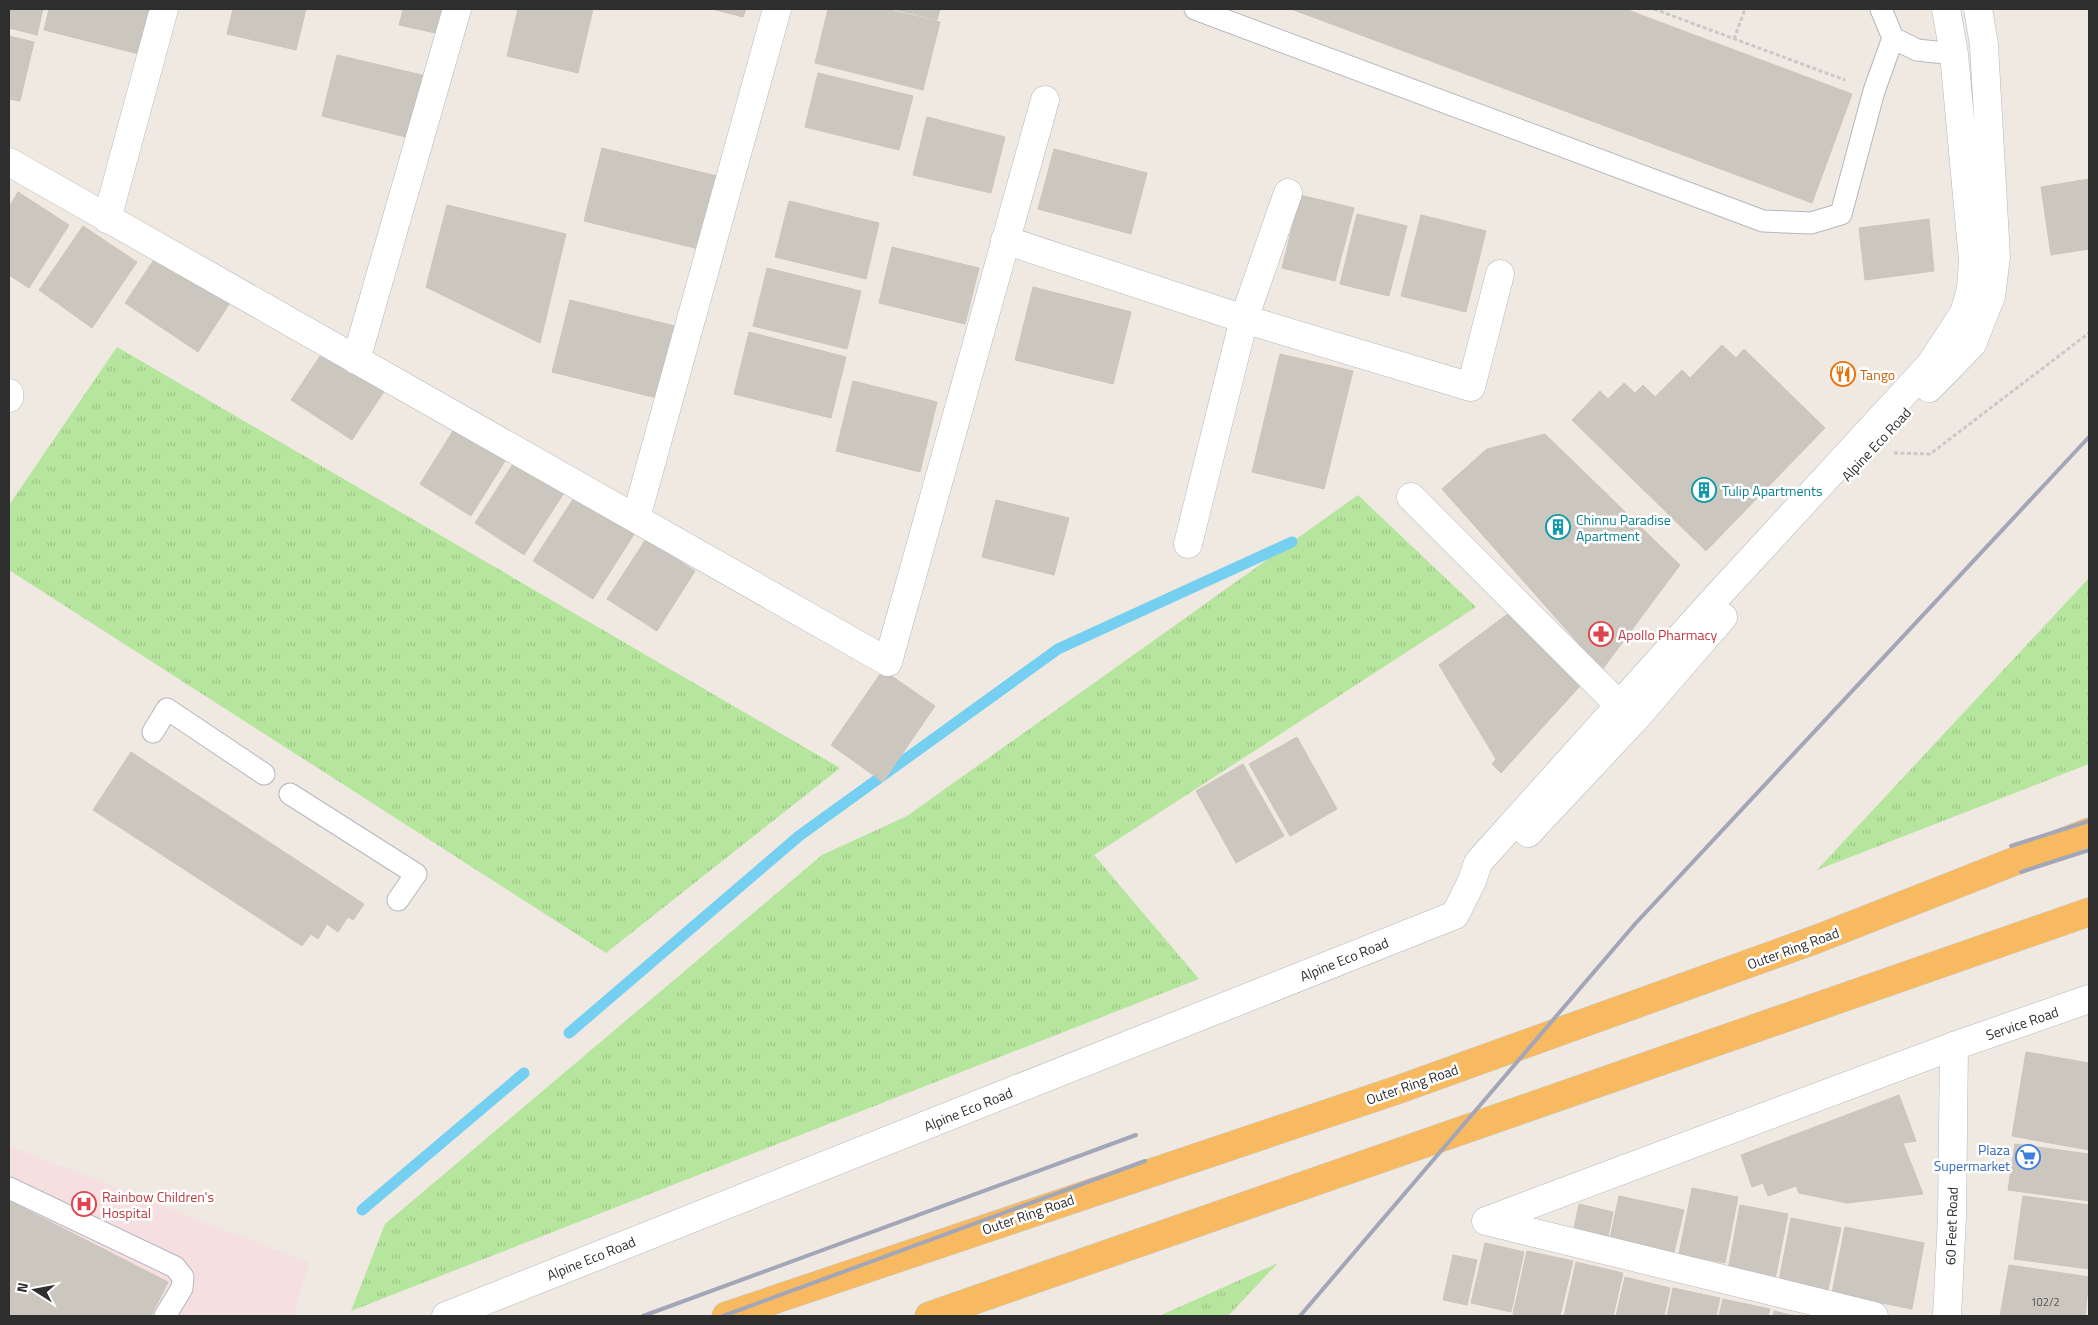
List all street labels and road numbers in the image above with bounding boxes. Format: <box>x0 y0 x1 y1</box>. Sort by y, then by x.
street label: Alpine Eco Road <box>1836 402 1916 486</box>
street label: Outer Ring Road <box>1744 922 1842 974</box>
street label: Alpine Eco Road <box>1296 932 1392 986</box>
street label: Service Road <box>1983 1001 2061 1045</box>
street label: Outer Ring Road <box>1363 1058 1461 1110</box>
street label: Alpine Eco Road <box>920 1082 1016 1136</box>
street label: 60 Feet Road <box>1939 1187 1963 1265</box>
street label: Outer Ring Road <box>979 1188 1077 1240</box>
street label: Alpine Eco Road <box>543 1231 639 1285</box>

